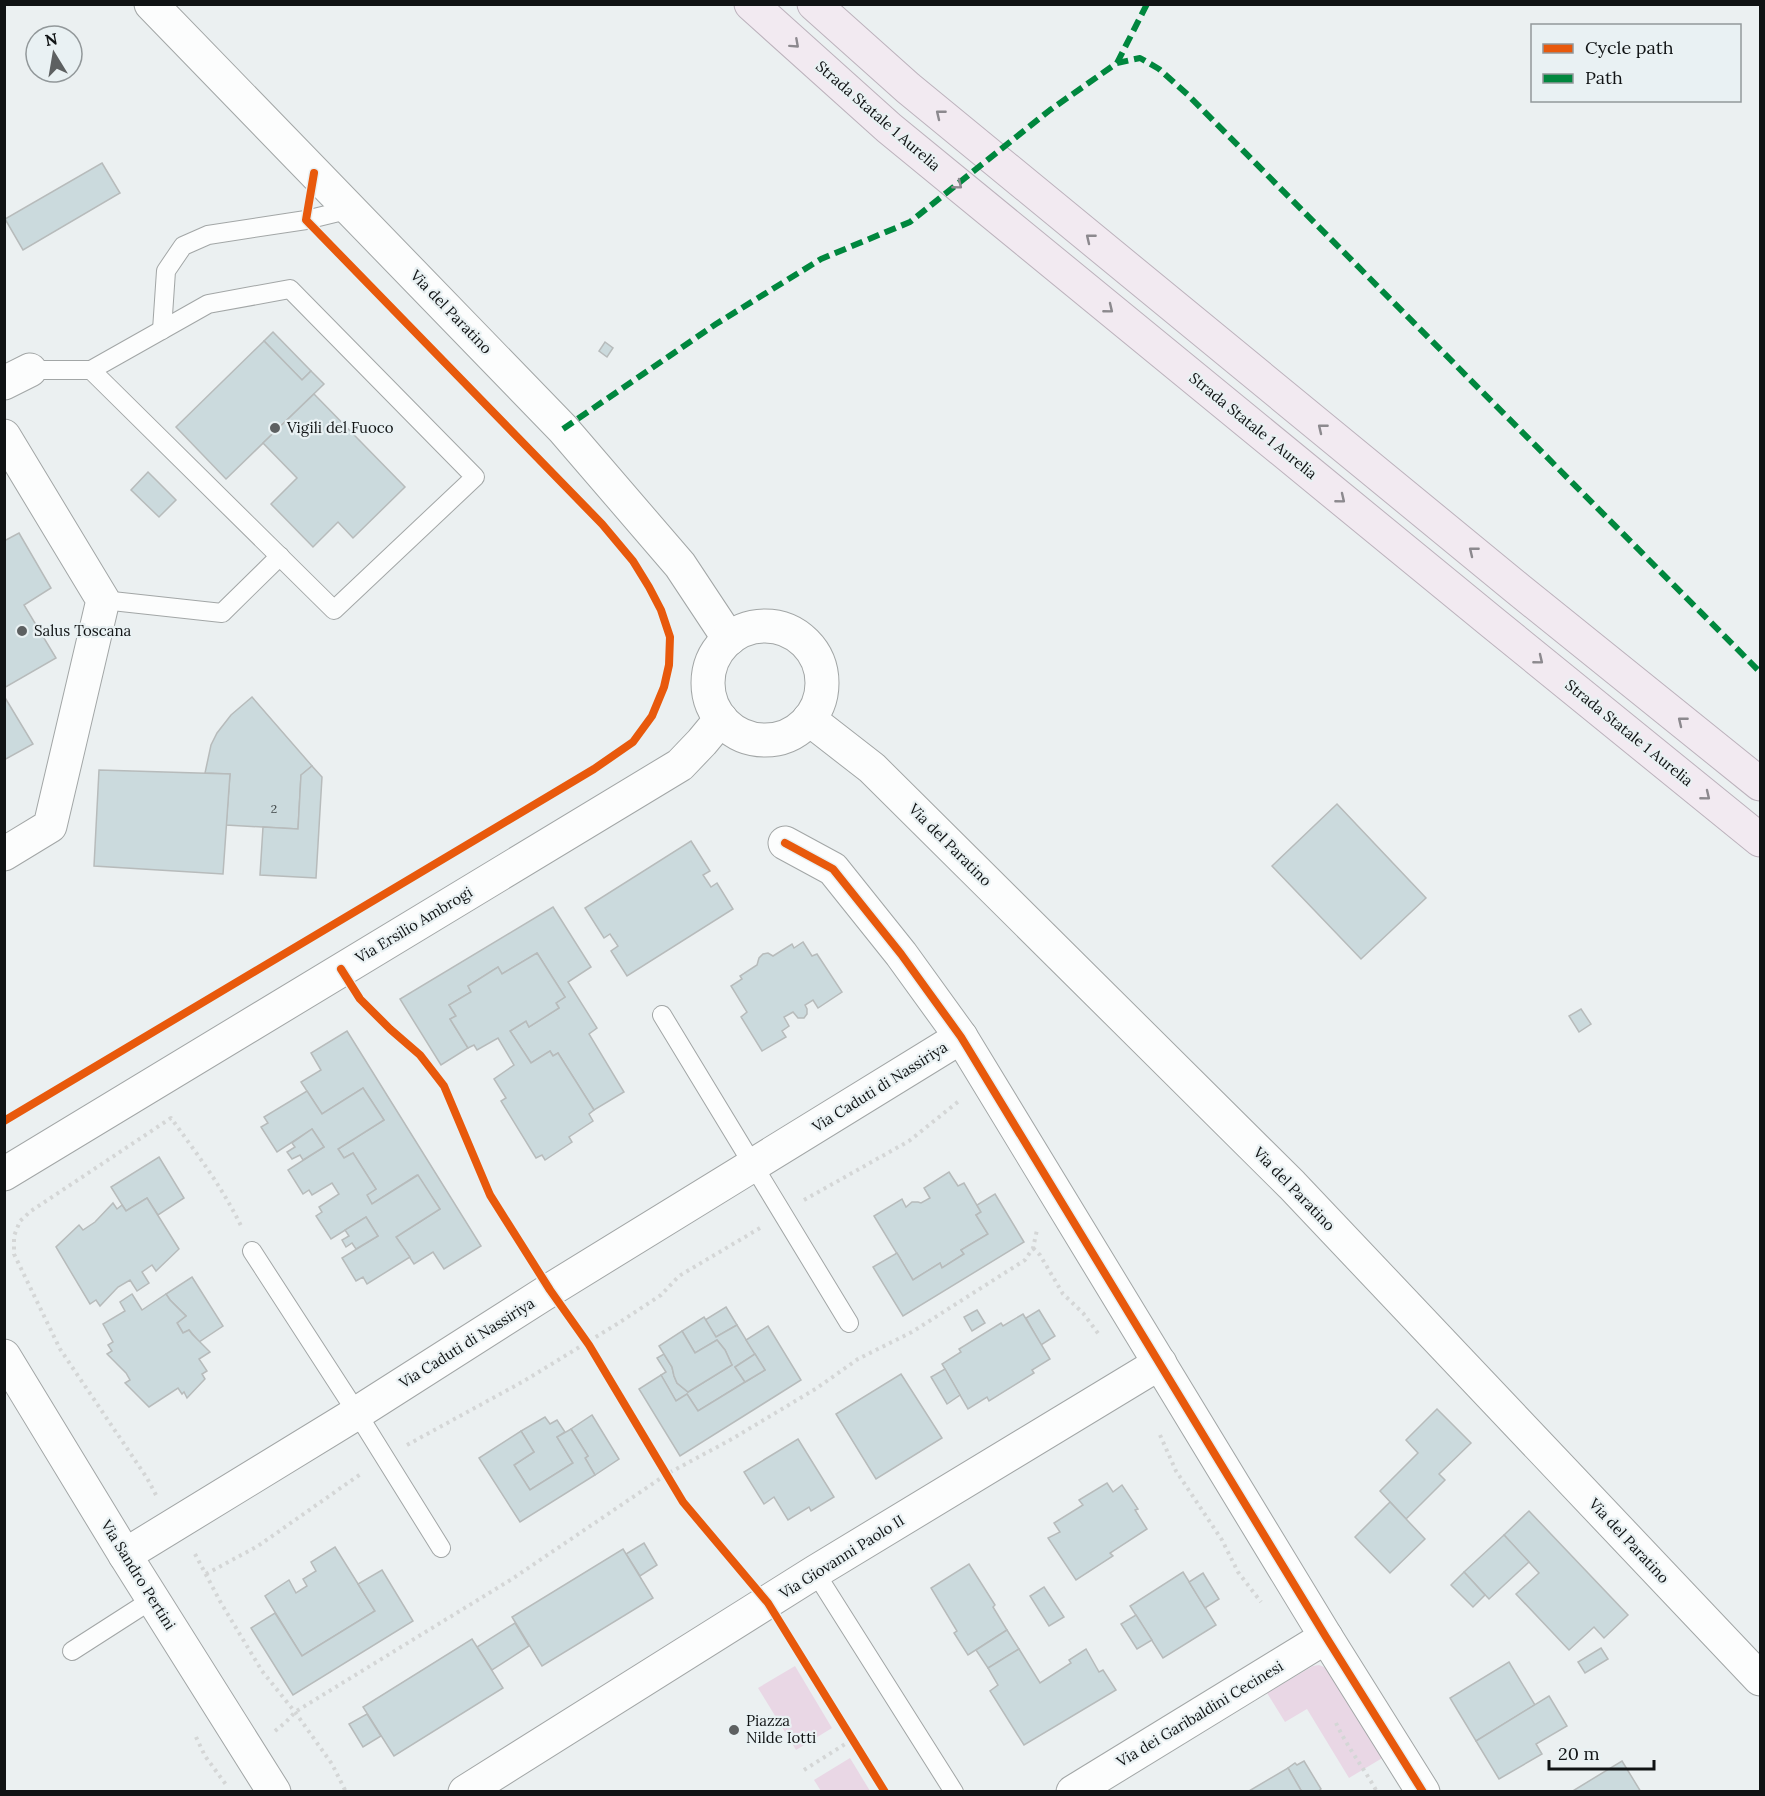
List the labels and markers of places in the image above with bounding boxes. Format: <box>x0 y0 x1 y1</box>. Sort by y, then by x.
place label: Vigili del Fuoco <box>286 418 394 437</box>
marker: Vigili del Fuoco <box>268 421 282 435</box>
place label: Salus Toscana <box>34 621 132 640</box>
marker: Salus Toscana <box>15 624 29 638</box>
place label: Piazza Nilde Iotti <box>746 1711 816 1747</box>
marker: Piazza Nilde Iotti <box>727 1723 741 1737</box>

